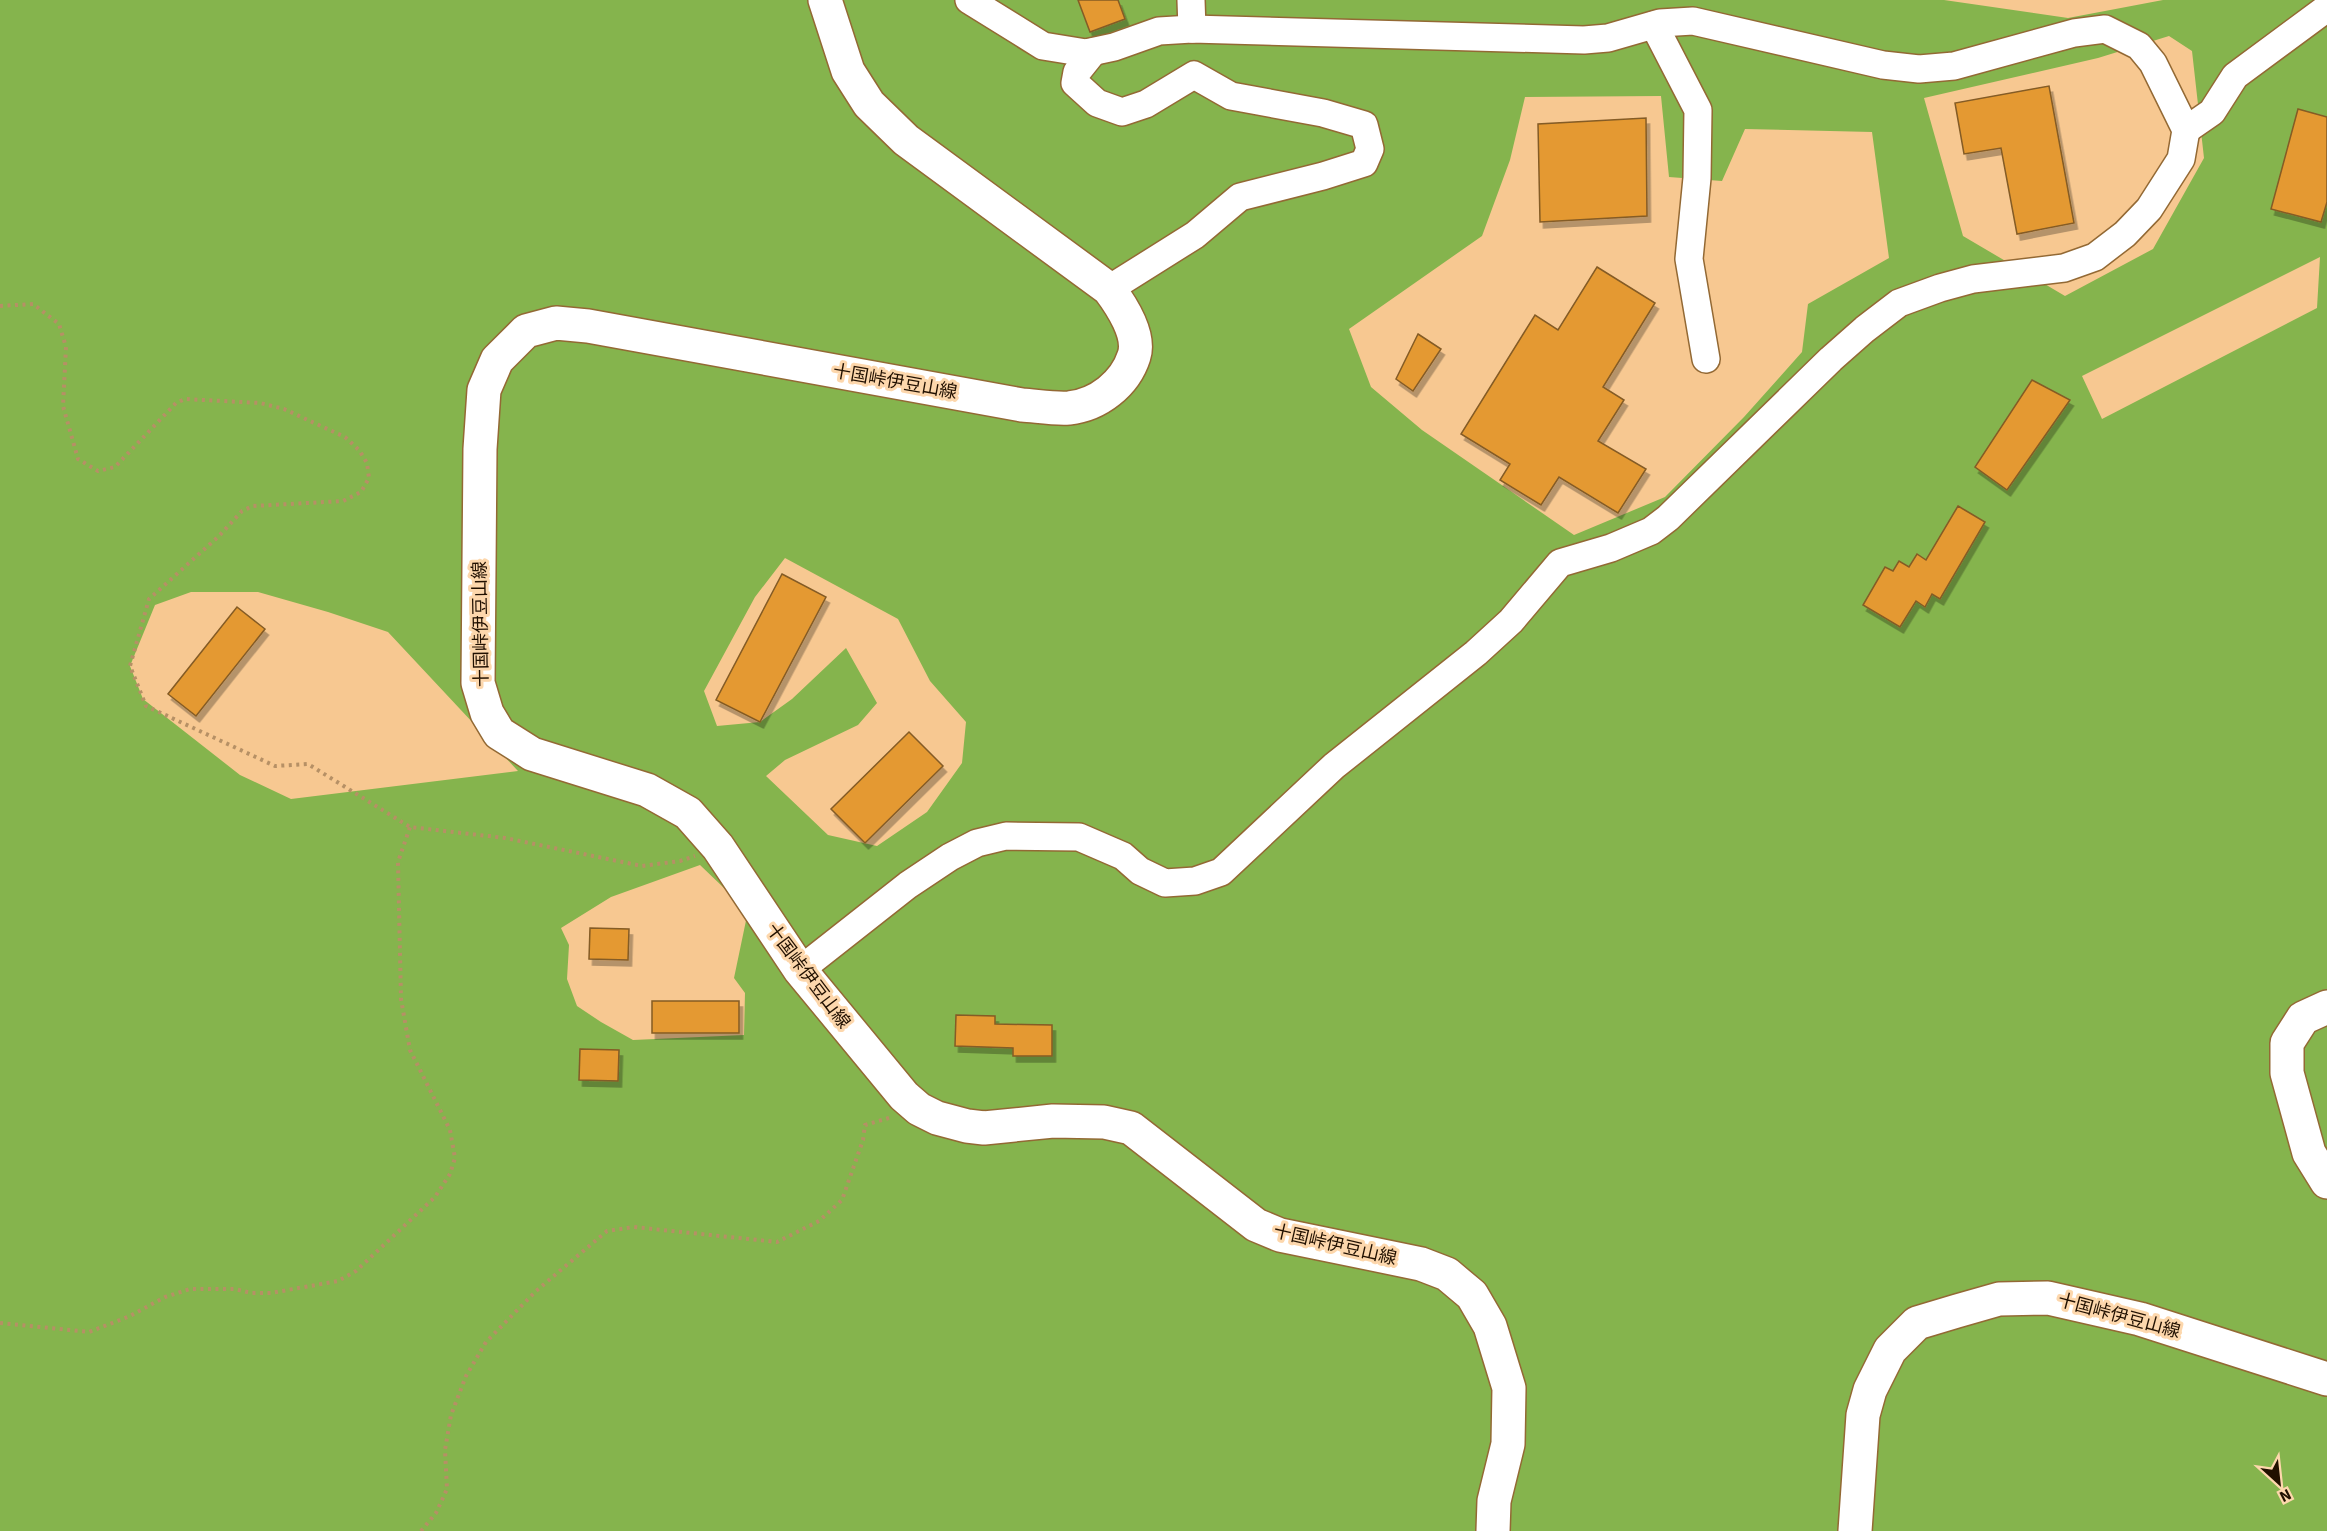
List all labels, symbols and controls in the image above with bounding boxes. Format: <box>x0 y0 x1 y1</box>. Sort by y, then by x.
street label: 十国峠伊豆山線 <box>831 359 959 405</box>
street label: 十国峠伊豆山線 <box>467 561 495 687</box>
street label: 十国峠伊豆山線 <box>760 918 856 1034</box>
street label: 十国峠伊豆山線 <box>1271 1219 1399 1271</box>
street label: 十国峠伊豆山線 <box>2055 1288 2183 1344</box>
north arrow <box>2249 1453 2309 1513</box>
text: N <box>2276 1483 2295 1508</box>

